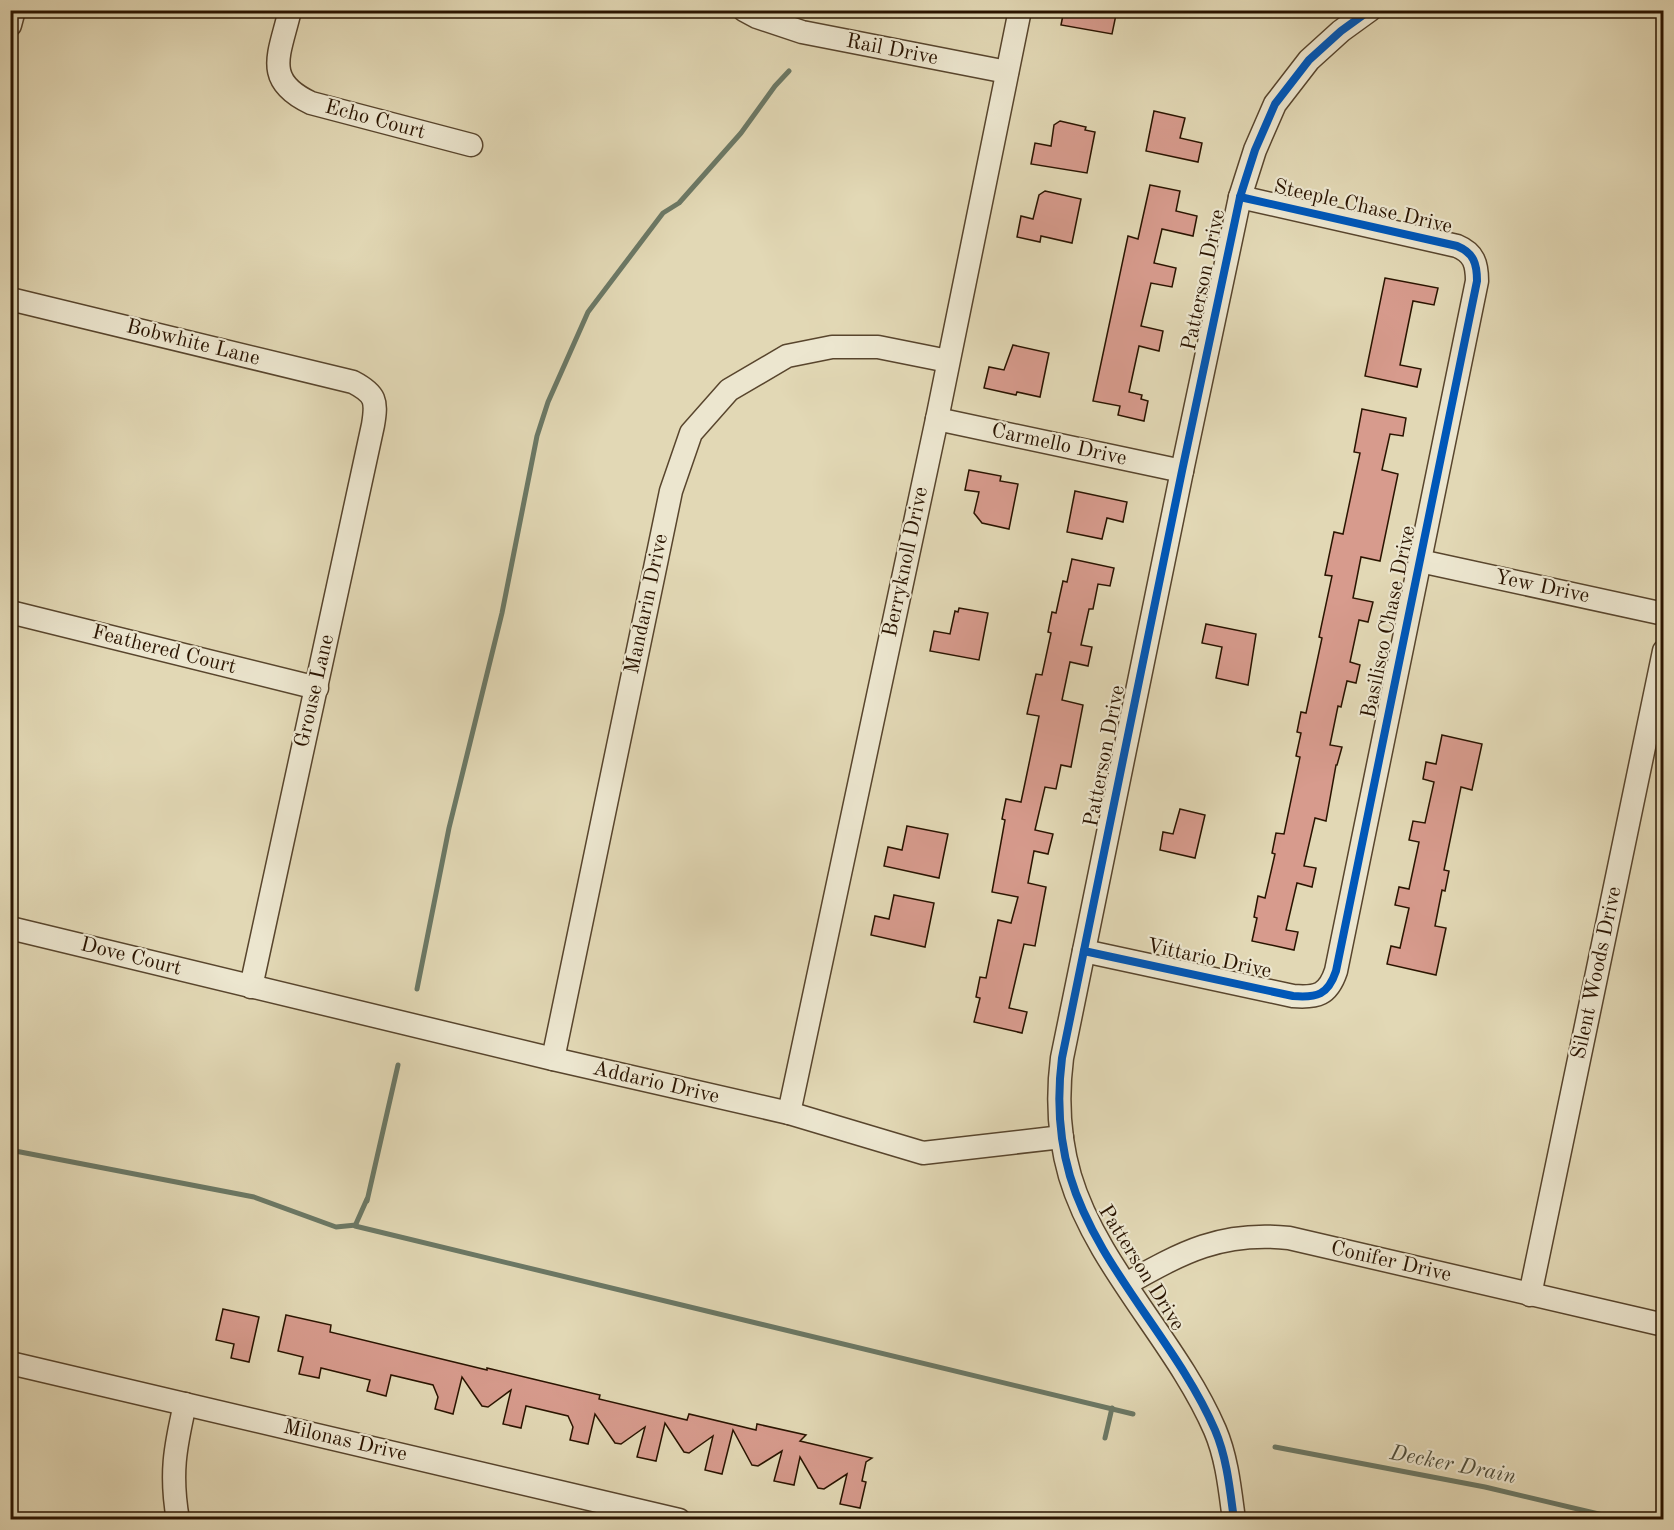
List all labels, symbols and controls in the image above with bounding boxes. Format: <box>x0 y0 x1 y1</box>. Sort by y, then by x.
street label: Rail Drive <box>844 31 940 69</box>
street label: Echo Court <box>323 97 427 143</box>
street label: Steeple Chase Drive <box>1272 176 1454 238</box>
street label: Patterson Drive <box>1179 207 1229 353</box>
street label: Bobwhite Lane <box>124 316 262 370</box>
street label: Carmello Drive <box>990 420 1128 470</box>
street label: Berryknoll Drive <box>880 485 932 639</box>
street label: Basilisco Chase Drive <box>1358 524 1420 720</box>
street label: Mandarin Drive <box>622 532 672 676</box>
street label: Yew Drive <box>1493 567 1591 607</box>
street label: Feathered Court <box>90 622 238 678</box>
street label: Grouse Lane <box>292 632 338 750</box>
street label: Patterson Drive <box>1081 683 1129 829</box>
street label: Silent Woods Drive <box>1568 885 1626 1061</box>
street label: Dove Court <box>78 934 184 980</box>
street label: Vittario Drive <box>1145 936 1273 982</box>
street label: Addario Drive <box>591 1058 721 1108</box>
street label: Patterson Drive <box>1094 1201 1188 1335</box>
street label: Conifer Drive <box>1329 1238 1453 1286</box>
street label: Milonas Drive <box>281 1417 409 1465</box>
water label: Decker Drain <box>1387 1442 1518 1488</box>

